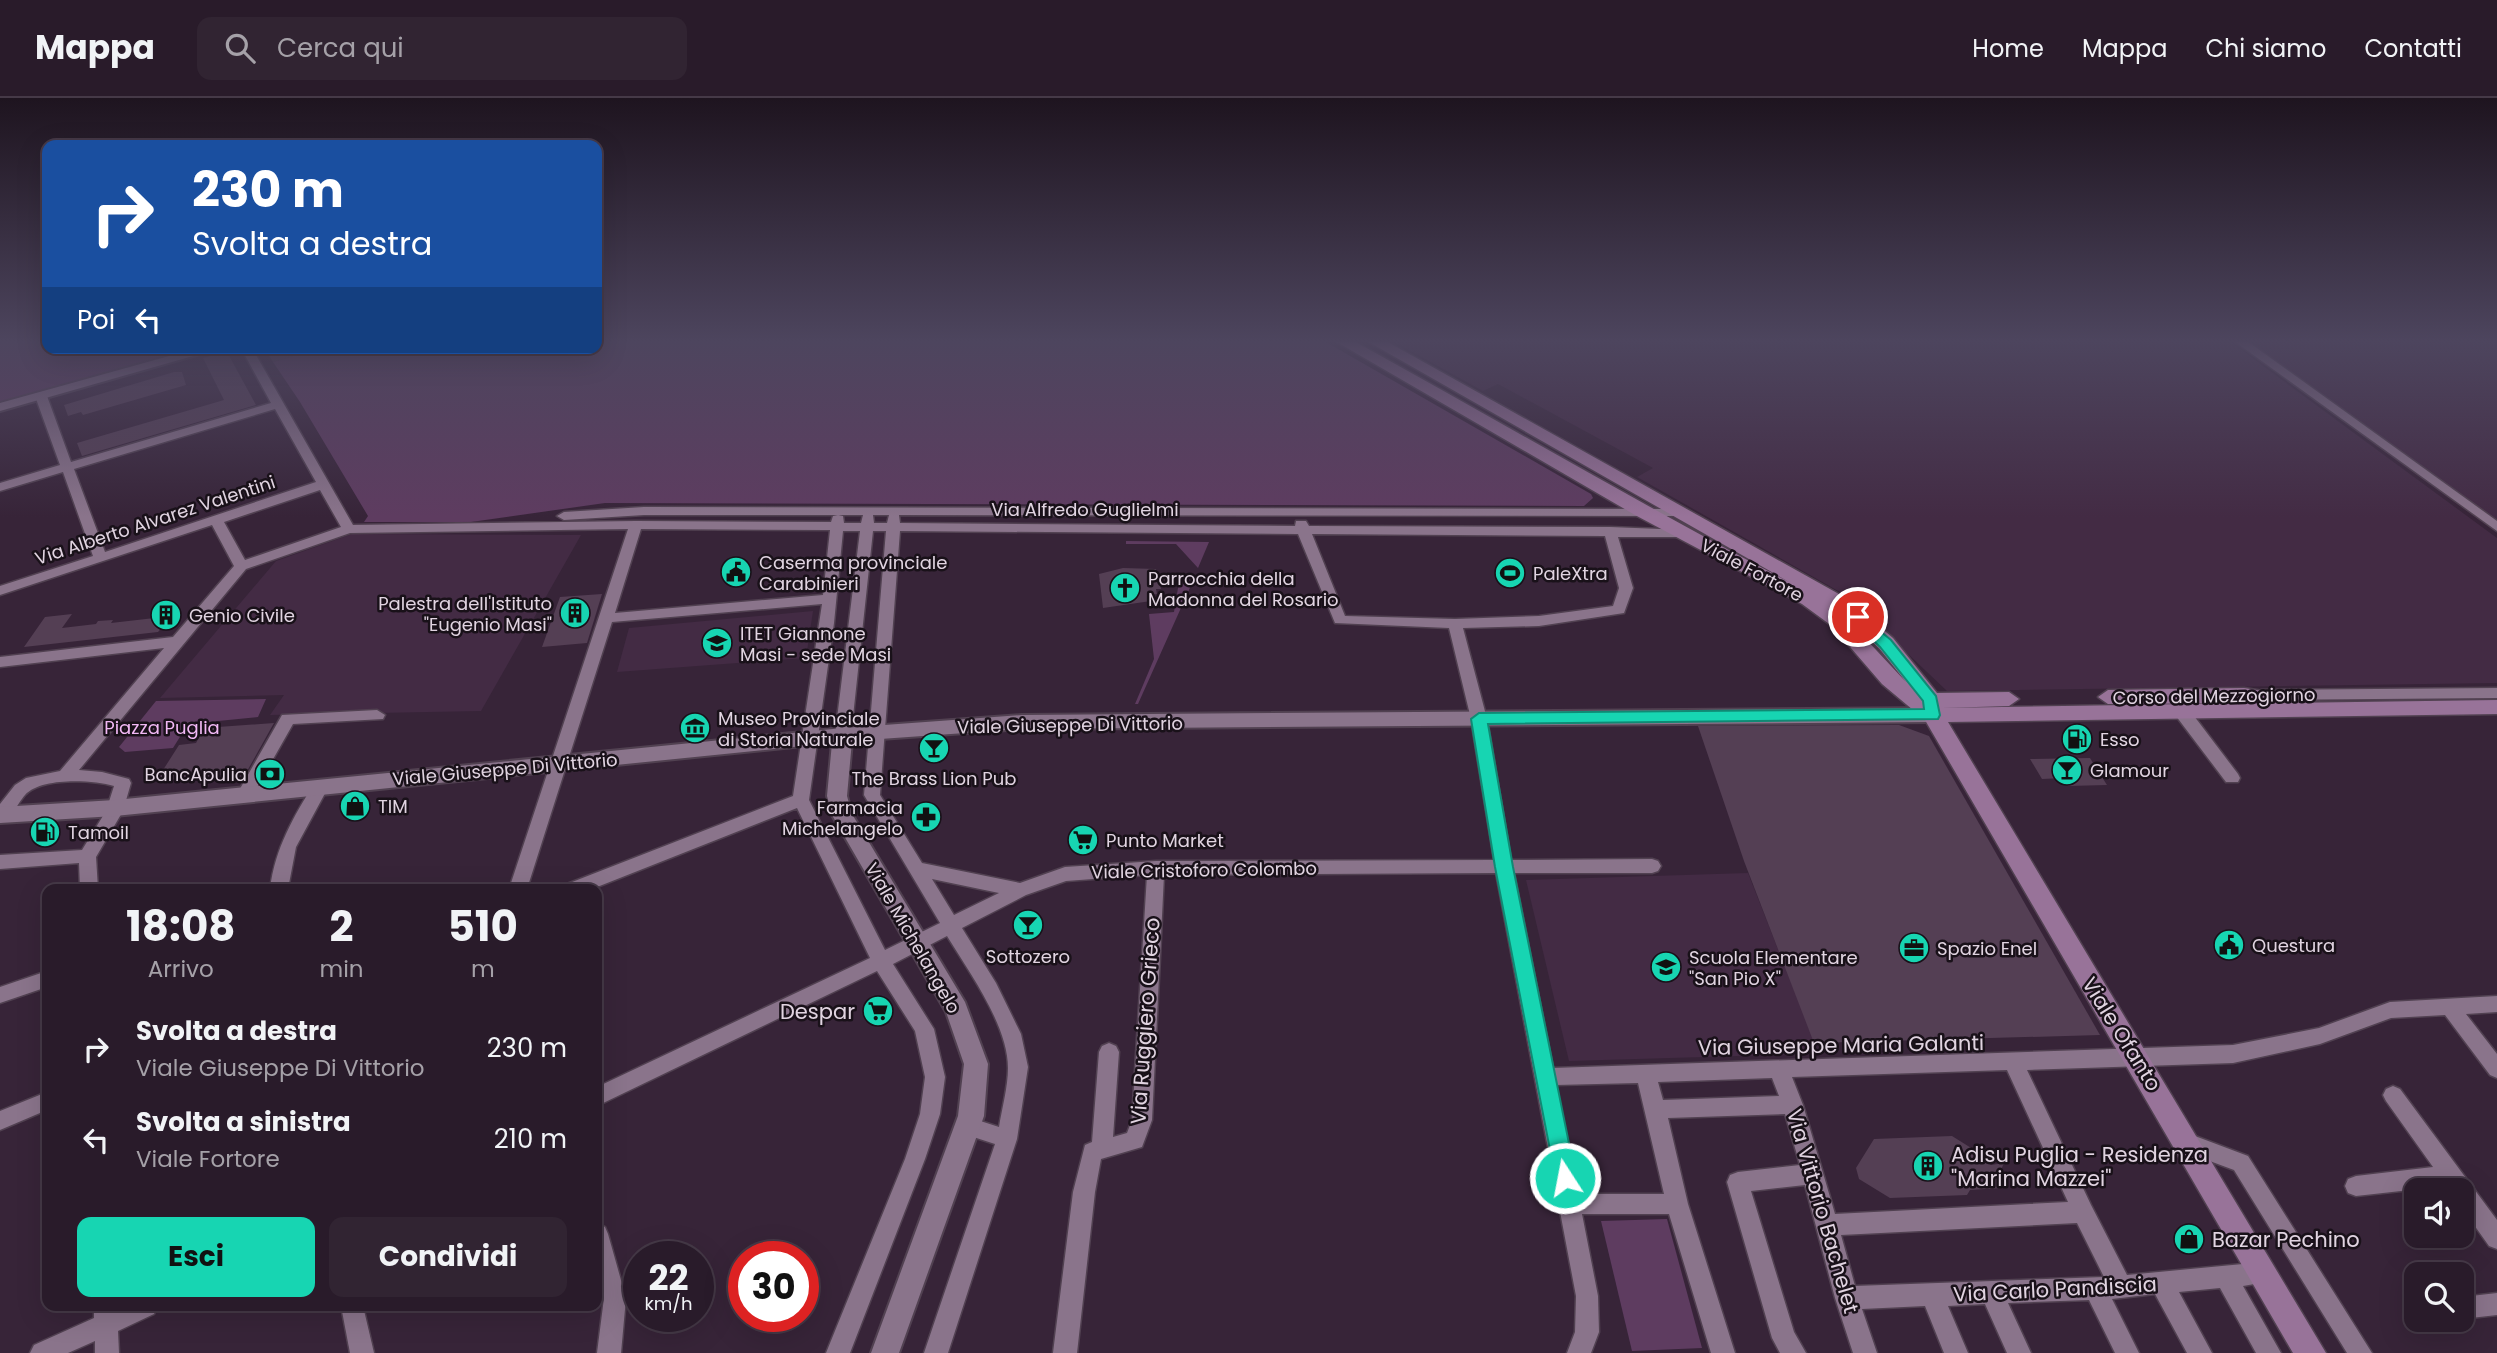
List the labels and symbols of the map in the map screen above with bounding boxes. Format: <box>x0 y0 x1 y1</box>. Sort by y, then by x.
street label: Via Alberto Alvarez Valentini <box>32 469 278 571</box>
street label: Via Alfredo Guglielmi <box>991 497 1179 522</box>
street label: Viale Fortore <box>1697 533 1807 607</box>
place label: Caserma provinciale Carabinieri <box>759 550 947 596</box>
public building icon: Caserma provinciale Carabinieri <box>719 555 753 589</box>
sports icon: PaleXtra <box>1493 556 1527 590</box>
place label: PaleXtra <box>1533 561 1608 586</box>
place label: Parrocchia della Madonna del Rosario <box>1148 566 1339 612</box>
church icon: Parrocchia della Madonna del Rosario <box>1108 571 1142 605</box>
pin <box>1828 587 1888 647</box>
place label: Palestra dell'Istituto "Eugenio Masi" <box>378 591 552 637</box>
building icon: Palestra dell'Istituto "Eugenio Masi" <box>558 596 592 630</box>
building icon: Genio Civile <box>149 598 183 632</box>
place label: Genio Civile <box>189 603 295 628</box>
place label: ITET Giannone Masi - sede Masi <box>740 621 891 667</box>
school or university icon: ITET Giannone Masi - sede Masi <box>700 626 734 660</box>
street label: Corso del Mezzogiorno <box>2112 682 2316 710</box>
place label: Museo Provinciale di Storia Naturale <box>718 706 880 752</box>
museum icon: Museo Provinciale di Storia Naturale <box>678 711 712 745</box>
street label: Viale Giuseppe Di Vittorio <box>957 711 1183 739</box>
park label: Piazza Puglia <box>104 715 220 740</box>
fuel station icon: Esso <box>2060 722 2094 756</box>
place label: Esso <box>2100 727 2140 752</box>
bar icon: The Brass Lion Pub <box>917 731 951 765</box>
street label: Viale Giuseppe Di Vittorio <box>391 747 619 791</box>
bar icon: Glamour <box>2050 753 2084 787</box>
bank icon: BancApulia <box>253 757 287 791</box>
place label: Glamour <box>2090 758 2169 783</box>
place label: BancApulia <box>145 762 247 787</box>
place label: The Brass Lion Pub <box>852 766 1016 791</box>
shop icon: TIM <box>338 789 372 823</box>
place label: TIM <box>378 794 408 819</box>
place label: Farmacia Michelangelo <box>782 795 903 841</box>
pharmacy icon: Farmacia Michelangelo <box>909 800 943 834</box>
fuel station icon: Tamoil <box>28 815 62 849</box>
place label: Tamoil <box>68 820 129 845</box>
supermarket icon: Punto Market <box>1066 823 1100 857</box>
place label: Punto Market <box>1106 828 1224 853</box>
street label: Viale Cristoforo Colombo <box>1091 856 1317 884</box>
street label: Viale Michelangelo <box>860 858 966 1018</box>
bar icon: Sottozero <box>1011 908 1045 942</box>
street label: Via Ruggiero Grieco <box>1123 917 1167 1125</box>
public building icon: Questura <box>2212 928 2246 962</box>
office icon: Spazio Enel <box>1897 931 1931 965</box>
place label: Questura <box>2252 933 2335 958</box>
place label: Spazio Enel <box>1937 936 2037 961</box>
place label: Sottozero <box>986 944 1070 969</box>
place label: Scuola Elementare "San Pio X" <box>1689 945 1858 991</box>
school or university icon: Scuola Elementare "San Pio X" <box>1649 950 1683 984</box>
street label: Viale Ofanto <box>2075 971 2169 1097</box>
supermarket icon: Despar <box>861 994 895 1028</box>
place label: Despar <box>780 997 855 1026</box>
street label: Via Giuseppe Maria Galanti <box>1698 1028 1984 1062</box>
street label: Via Vittorio Bachelet <box>1780 1105 1866 1317</box>
place label: Adisu Puglia - Residenza "Marina Mazzei" <box>1951 1140 2208 1193</box>
position arrow <box>1528 1141 1602 1215</box>
building icon: Adisu Puglia - Residenza "Marina Mazzei" <box>1911 1149 1945 1183</box>
shop icon: Bazar Pechino <box>2172 1222 2206 1256</box>
place label: Bazar Pechino <box>2212 1225 2360 1254</box>
speed limit sign: 30 <box>728 1241 819 1332</box>
street label: Via Carlo Pandiscia <box>1952 1269 2158 1309</box>

